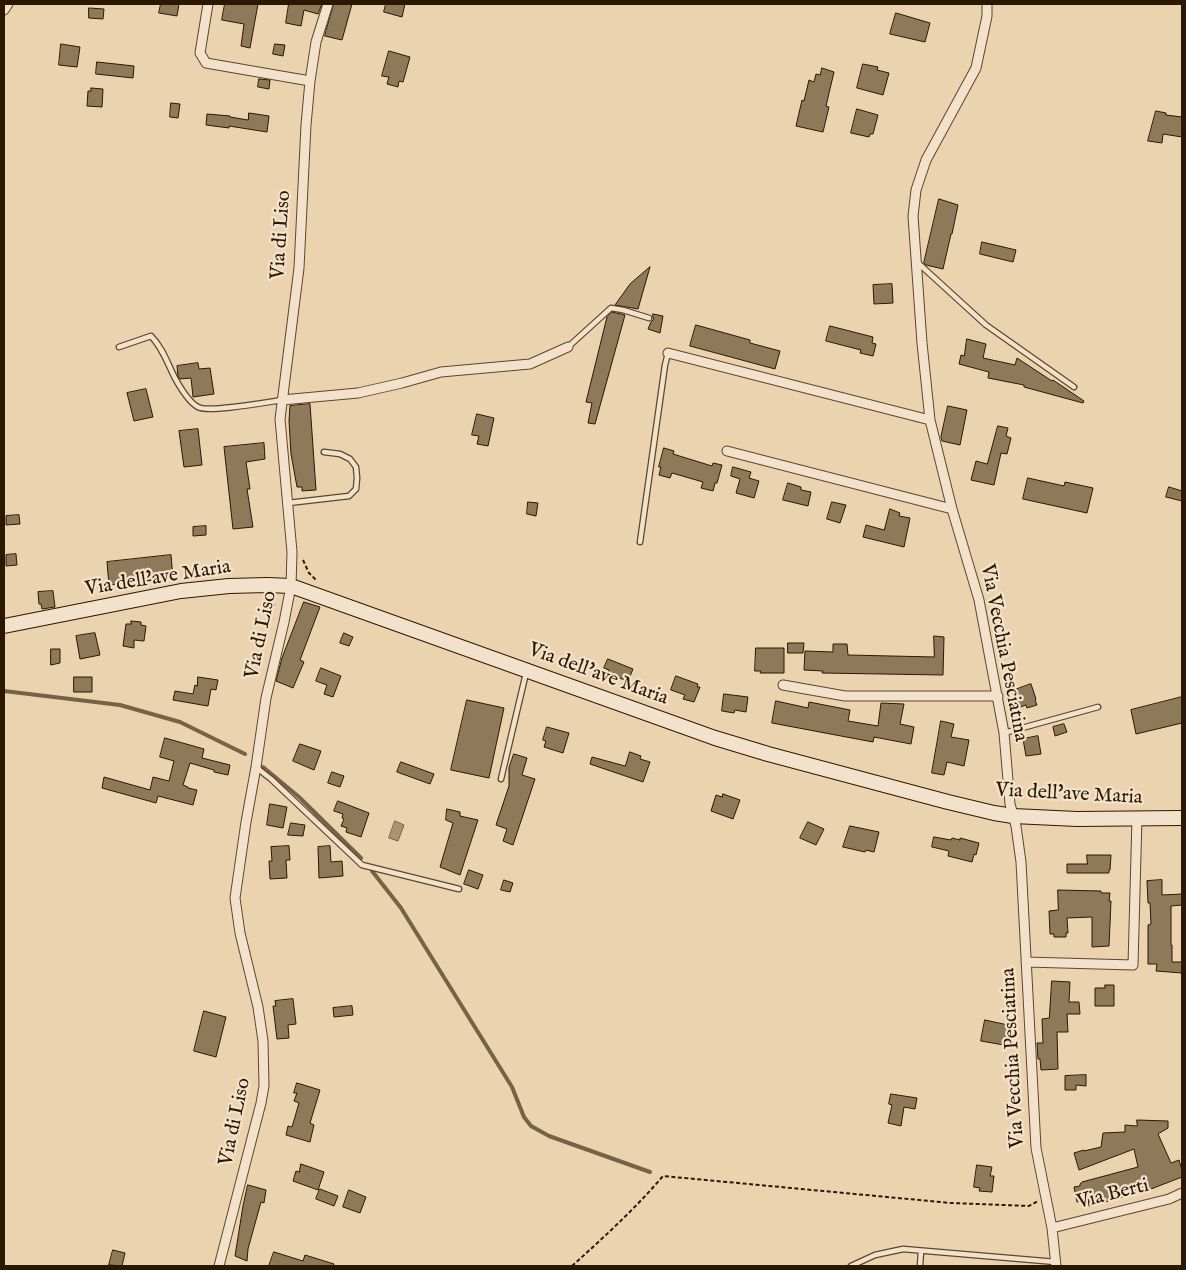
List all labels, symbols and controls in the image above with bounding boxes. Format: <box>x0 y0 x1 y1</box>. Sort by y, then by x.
street label: Via di Liso <box>267 190 297 280</box>
street label: Via dell'ave Maria <box>84 556 232 602</box>
street label: Via Vecchia Pesciatina <box>974 562 1032 744</box>
street label: Via di Liso <box>241 589 283 681</box>
street label: Via dell'ave Maria <box>525 639 671 711</box>
street label: Via dell'ave Maria <box>995 779 1143 811</box>
street label: Via Vecchia Pesciatina <box>997 967 1031 1149</box>
street label: Via di Liso <box>215 1076 257 1168</box>
street label: Via Berti <box>1074 1174 1152 1216</box>

